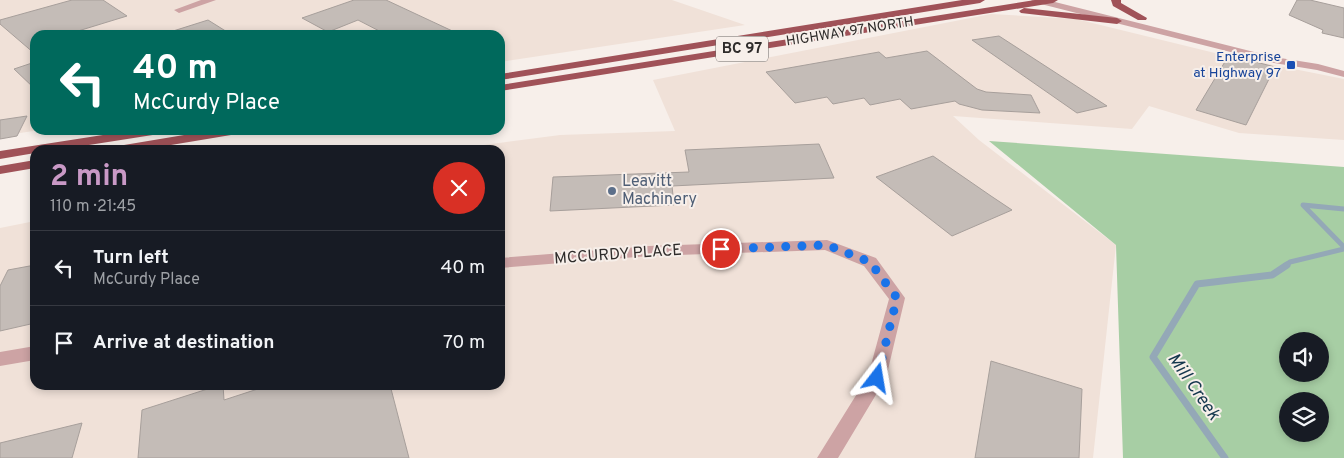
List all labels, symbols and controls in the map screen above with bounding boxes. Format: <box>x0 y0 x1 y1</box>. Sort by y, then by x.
street label: HIGHWAY 97 NORTH <box>785 14 915 50</box>
road number: BC 97 <box>716 36 768 62</box>
text: 40 m <box>133 47 218 91</box>
place label: Enterprise at Highway 97 <box>1193 49 1281 82</box>
icon: left <box>50 50 115 115</box>
marker: Enterprise at Highway 97 <box>1285 59 1297 71</box>
text: McCurdy Place <box>133 90 280 117</box>
text: 2 min <box>50 159 128 196</box>
button: close <box>433 162 485 214</box>
place label: Leavitt Machinery <box>622 172 697 210</box>
marker: Leavitt Machinery <box>606 185 618 197</box>
text: 110 m · 21:45 <box>50 197 136 217</box>
pin <box>700 228 742 270</box>
icon: arrive <box>707 235 735 263</box>
street label: MCCURDY PLACE <box>554 241 682 269</box>
text: Turn left <box>93 246 169 270</box>
icon: left <box>50 254 78 282</box>
text: 40 m <box>440 256 485 280</box>
text: McCurdy Place <box>93 270 200 290</box>
icon: arrive <box>50 329 78 357</box>
text: Arrive at destination <box>93 331 274 355</box>
text: 70 m <box>443 331 485 355</box>
map controls <box>1279 332 1329 442</box>
button: sound <box>1279 332 1329 382</box>
water label: Mill Creek <box>1162 349 1225 426</box>
position arrow <box>850 351 902 403</box>
button: layers <box>1279 392 1329 442</box>

